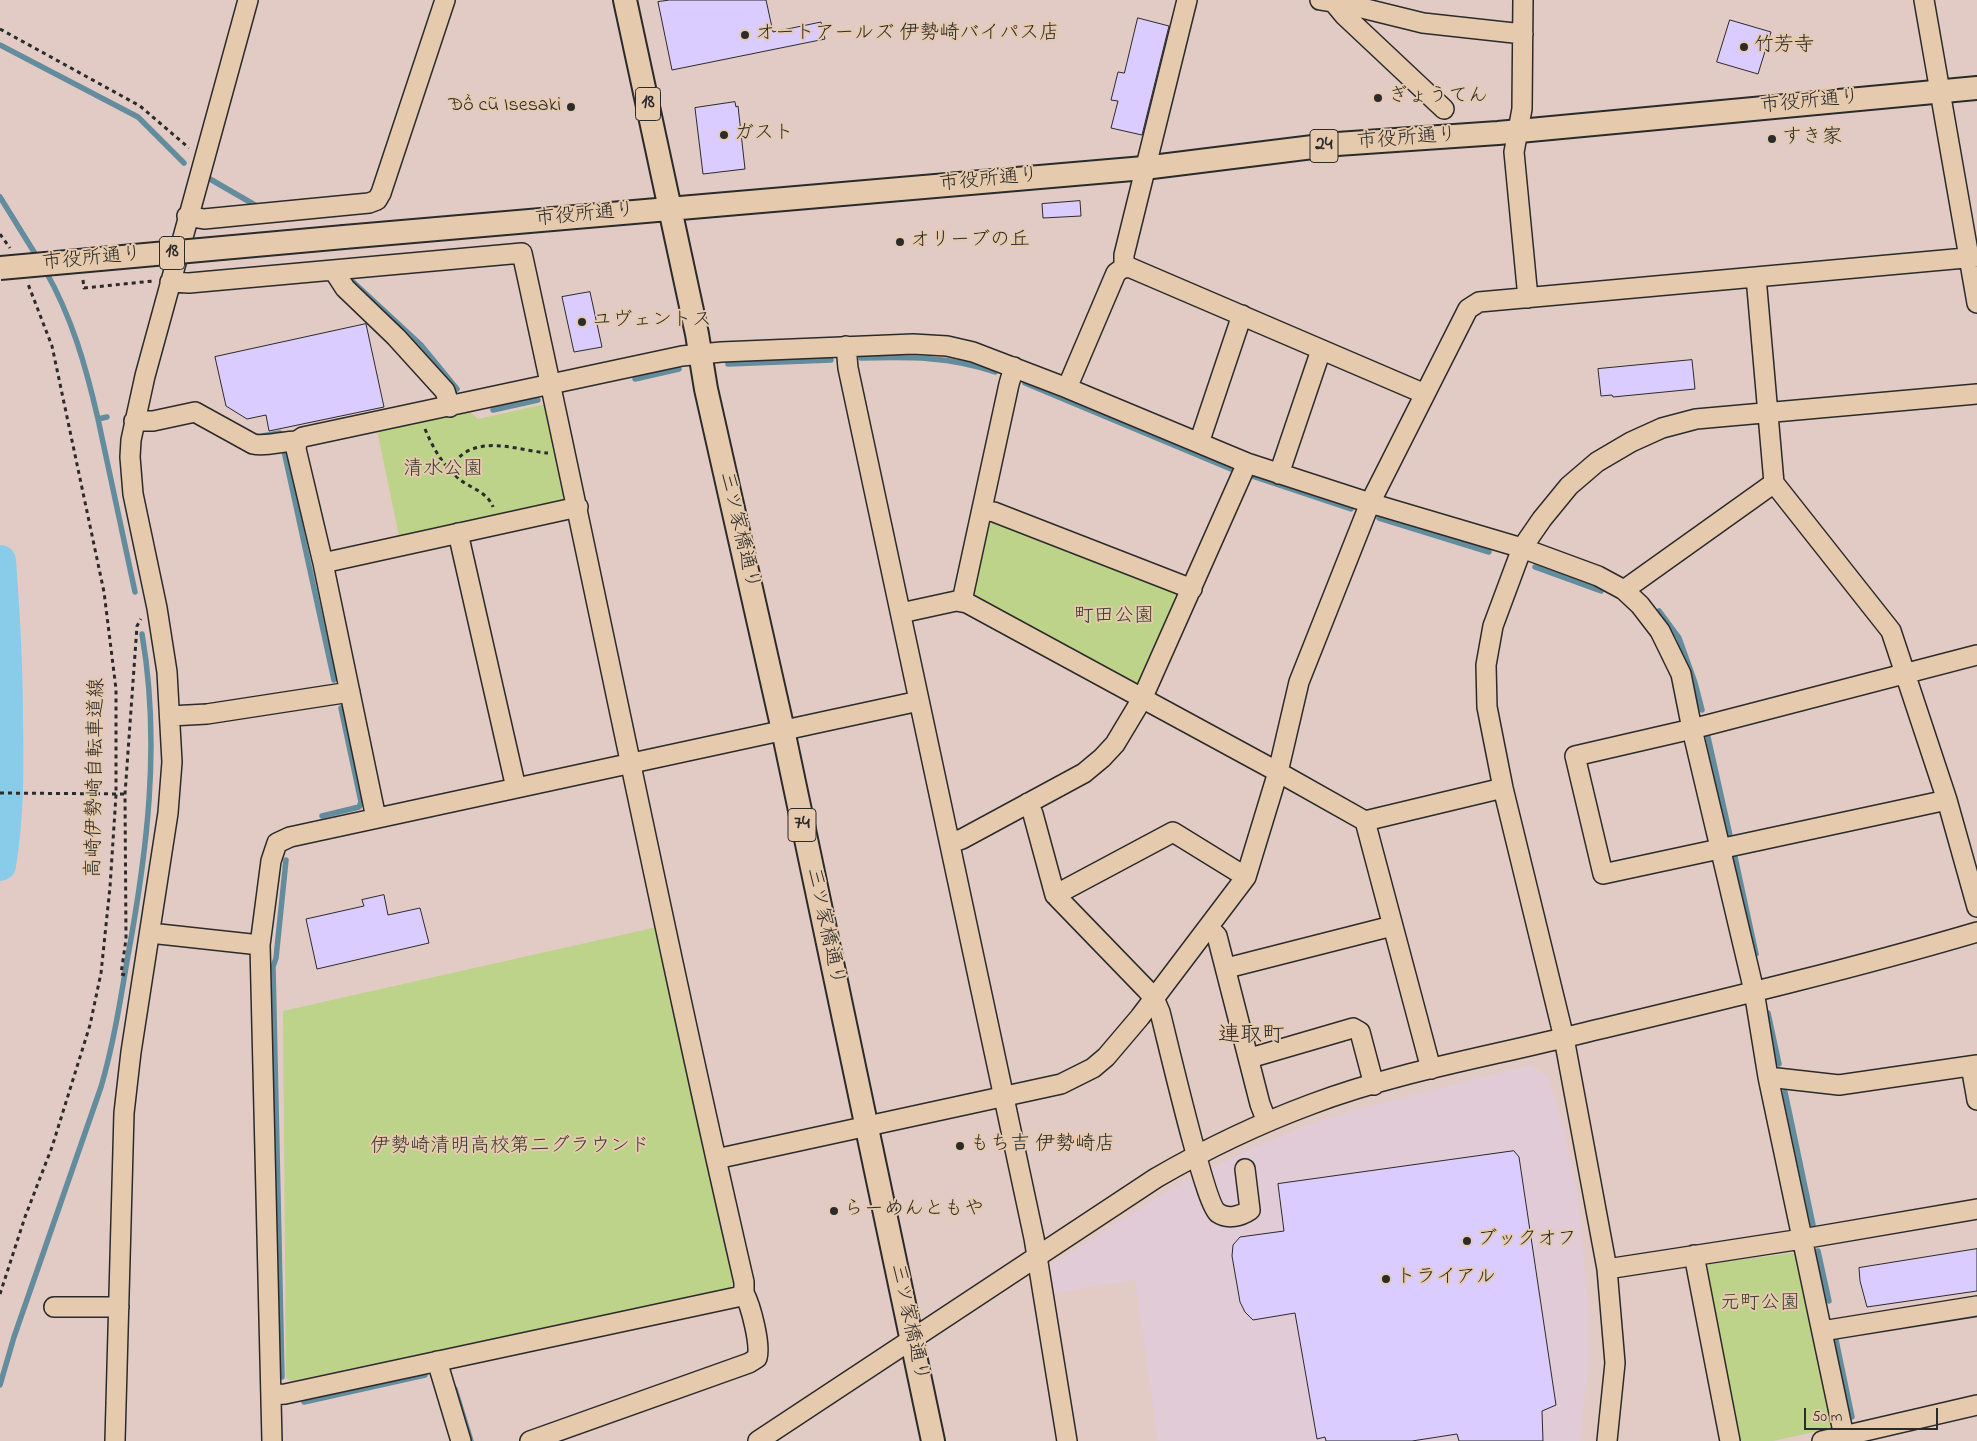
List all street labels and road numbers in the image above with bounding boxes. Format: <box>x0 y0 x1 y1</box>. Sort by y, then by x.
street label: 市役所通り <box>1759 87 1861 119</box>
road number: 18 <box>636 88 660 120</box>
street label: 市役所通り <box>1356 125 1458 155</box>
road number: 24 <box>1310 130 1338 162</box>
street label: 市役所通り <box>938 165 1040 197</box>
street label: 市役所通り <box>534 200 636 232</box>
road number: 18 <box>160 237 184 270</box>
street label: 市役所通り <box>41 244 143 276</box>
street label: 三ツ家橋通り <box>713 470 763 592</box>
street label: 高崎伊勢崎自転車道線 <box>83 678 111 878</box>
road number: 74 <box>788 808 816 842</box>
street label: 三ツ家橋通り <box>800 866 848 988</box>
street label: 三ツ家橋通り <box>884 1262 932 1384</box>

